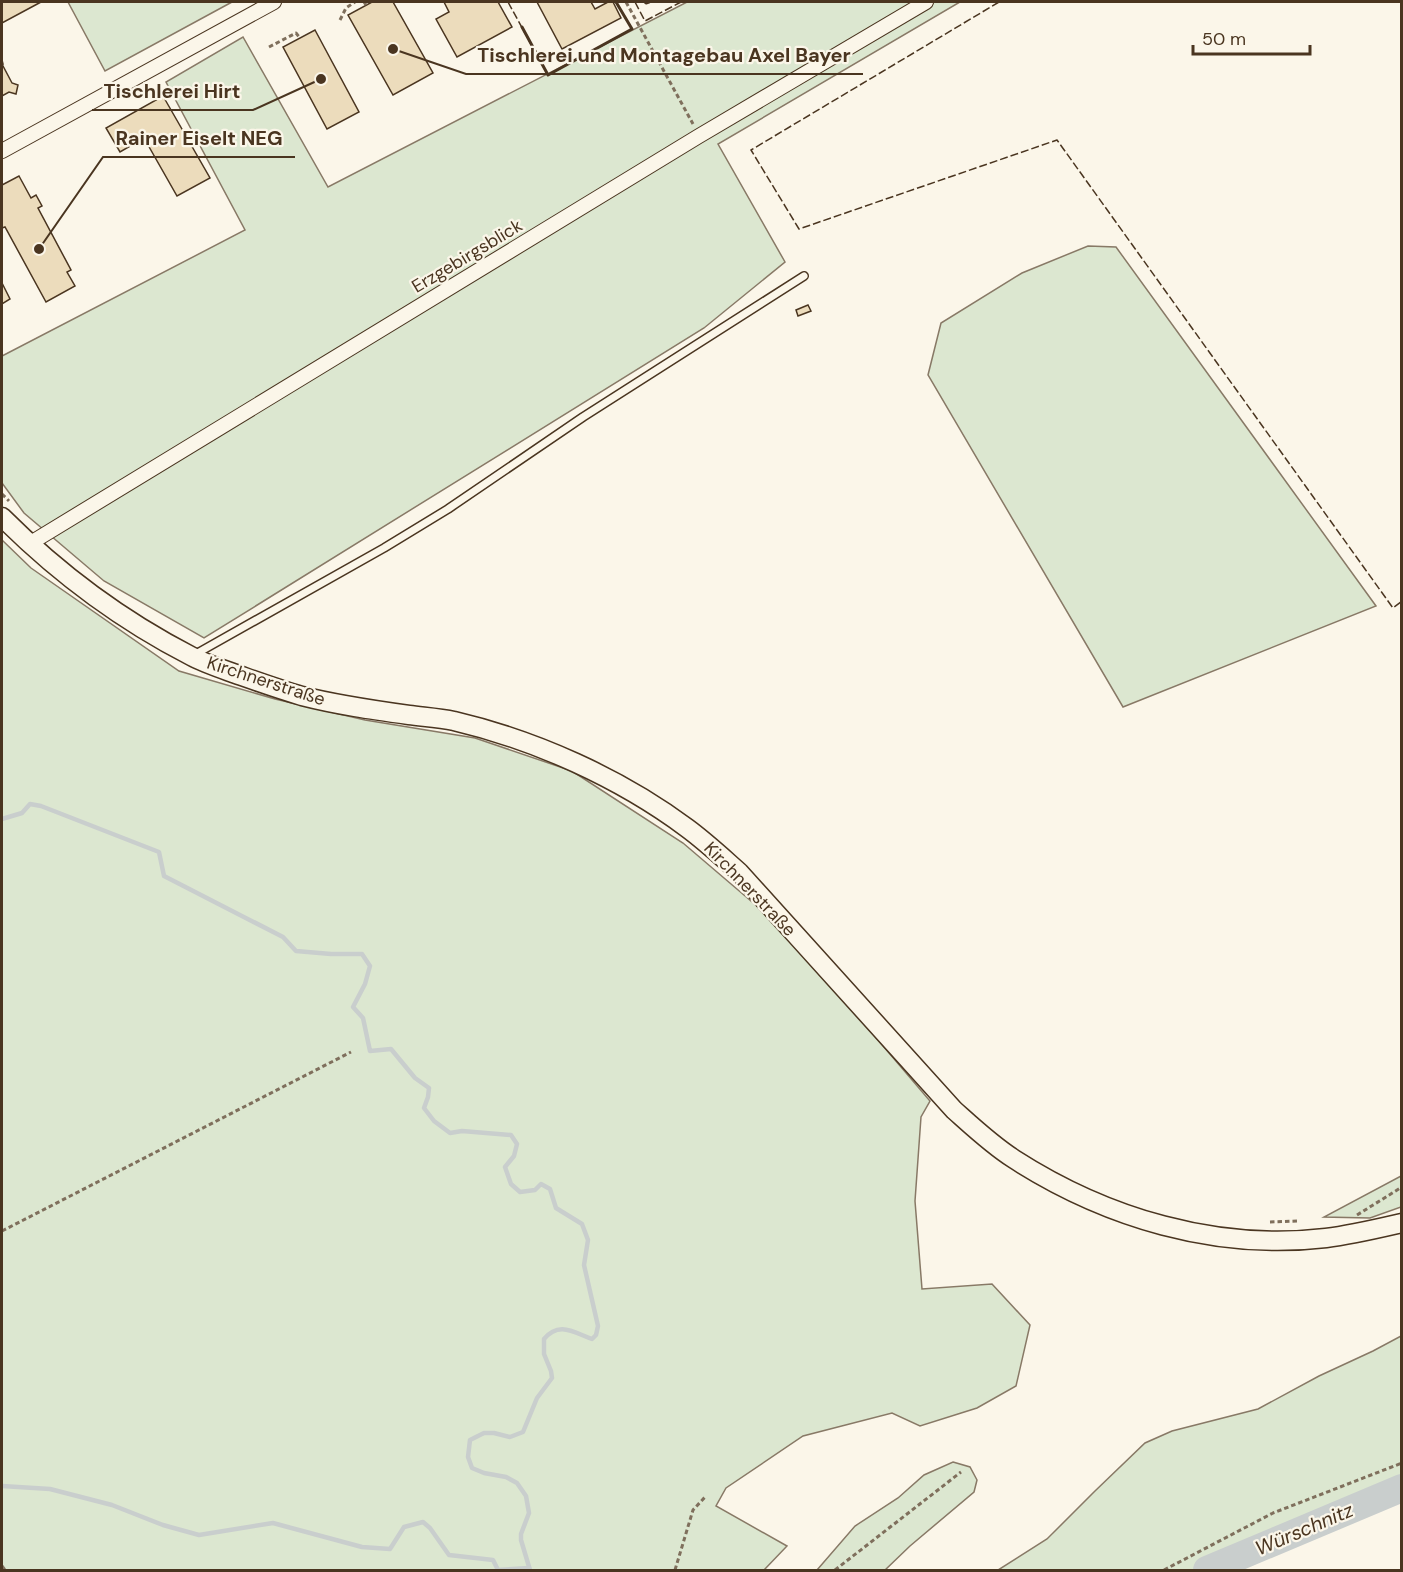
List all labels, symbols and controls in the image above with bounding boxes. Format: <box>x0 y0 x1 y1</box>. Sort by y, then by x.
scale bar <box>1193 18 1310 56</box>
text: 50 m <box>1202 27 1246 51</box>
callout: Tischlerei und Montagebau Axel Bayer <box>466 36 863 74</box>
text: Tischlerei und Montagebau Axel Bayer <box>477 42 851 68</box>
callout: Tischlerei Hirt <box>92 72 253 110</box>
text: Tischlerei Hirt <box>104 78 240 104</box>
callout: Rainer Eiselt NEG <box>103 119 295 157</box>
text: Rainer Eiselt NEG <box>115 125 283 151</box>
street label: Erzgebirgsblick <box>407 214 527 298</box>
street label: Kirchnerstraße <box>204 651 328 711</box>
street label: Kirchnerstraße <box>699 836 801 942</box>
water label: Würschnitz <box>1251 1496 1358 1561</box>

